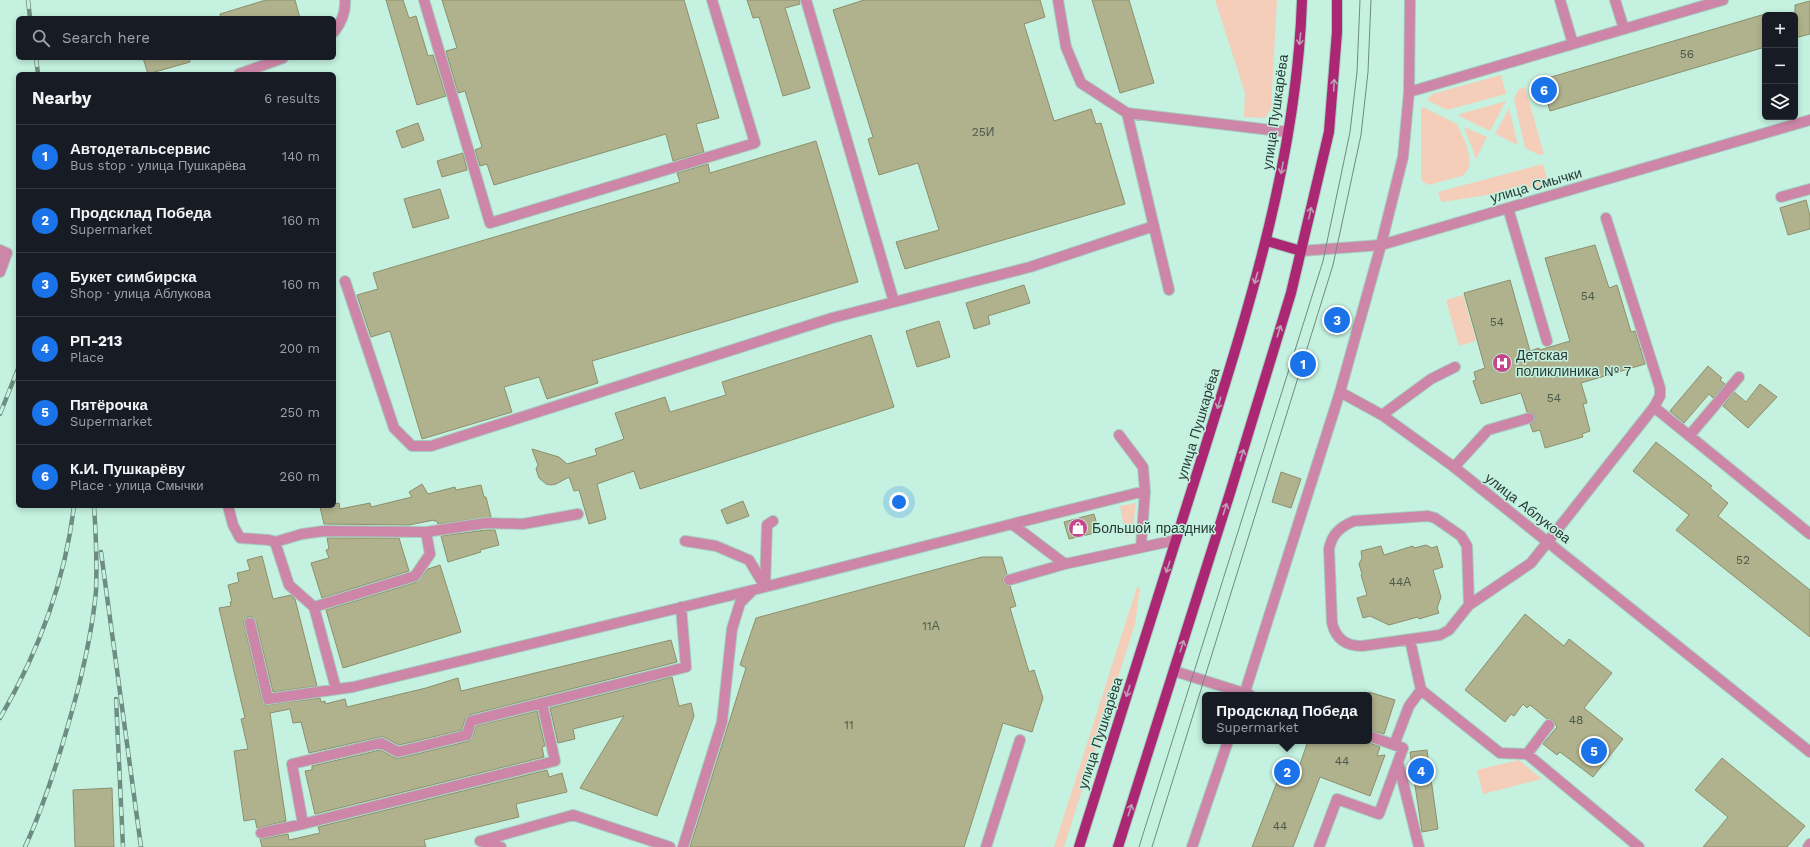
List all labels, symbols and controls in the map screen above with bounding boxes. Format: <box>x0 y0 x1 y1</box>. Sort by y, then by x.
map controls <box>1762 12 1798 120</box>
button: + <box>1762 12 1798 48</box>
search box <box>16 16 336 60</box>
icon: search <box>30 27 52 49</box>
text: Search here <box>62 29 150 47</box>
one-way arrow <box>1296 32 1304 45</box>
house number: 56 <box>1680 47 1694 61</box>
button: − <box>1762 48 1798 84</box>
street label: улица Пушкарёва <box>1259 53 1291 171</box>
pin: 6 <box>1531 75 1557 105</box>
one-way arrow <box>1330 79 1337 92</box>
button: layers <box>1762 84 1798 120</box>
text: Nearby <box>32 88 91 108</box>
text: 6 results <box>264 91 320 106</box>
house number: 25И <box>972 125 994 139</box>
text: Автодетальсервис <box>70 140 211 158</box>
text: 1 <box>42 149 48 164</box>
text: 140 m <box>282 149 320 164</box>
text: Bus stop · улица Пушкарёва <box>70 158 246 173</box>
one-way arrow <box>1278 161 1286 174</box>
street label: улица Смычки <box>1488 164 1584 206</box>
text: Продсклад Победа <box>70 204 211 222</box>
one-way arrow <box>1307 207 1315 220</box>
text: 2 <box>41 213 49 228</box>
text: 160 m <box>282 213 320 228</box>
text: Supermarket <box>70 222 152 237</box>
text: Букет симбирска <box>70 268 197 286</box>
one-way arrow <box>1252 272 1259 285</box>
text: 3 <box>41 277 49 292</box>
text: 160 m <box>282 277 320 292</box>
text: Shop · улица Аблукова <box>70 286 211 301</box>
house number: 54 <box>1581 289 1595 303</box>
pin: 3 <box>1324 305 1350 335</box>
house number: 54 <box>1490 315 1504 329</box>
one-way arrow <box>1276 325 1283 338</box>
text: РП-213 <box>70 332 122 350</box>
text: 4 <box>41 341 49 356</box>
text: 200 m <box>279 341 320 356</box>
place label: Детская поликлиника № 7 <box>1516 347 1631 379</box>
pin: 1 <box>1290 349 1316 379</box>
text: Place <box>70 350 104 365</box>
hospital icon: Детская поликлиника № 7 <box>1491 352 1513 374</box>
street label: улица Пушкарёва <box>1173 366 1223 482</box>
house number: 54 <box>1547 391 1561 405</box>
text: Пятёрочка <box>70 396 148 414</box>
one-way arrow <box>1215 396 1222 409</box>
text: 5 <box>41 405 49 420</box>
text: 250 m <box>280 405 320 420</box>
text: Supermarket <box>70 414 152 429</box>
one-way arrow <box>1238 450 1246 462</box>
text: К.И. Пушкарёву <box>70 460 185 478</box>
text: 6 <box>41 469 49 484</box>
text: 260 m <box>280 469 320 484</box>
street label: улица Аблукова <box>1482 470 1574 547</box>
text: Place · улица Смычки <box>70 478 203 493</box>
your location <box>889 492 909 512</box>
one-way arrow <box>1222 502 1229 515</box>
shop icon: Большой праздник <box>1067 517 1089 539</box>
place label: Большой праздник <box>1092 520 1216 536</box>
house number: 52 <box>1736 553 1750 567</box>
one-way arrow <box>1164 561 1171 574</box>
house number: 44А <box>1389 575 1411 589</box>
house number: 11А <box>922 619 940 633</box>
one-way arrow <box>1179 640 1186 653</box>
street label: улица Пушкарёва <box>1074 675 1126 791</box>
one-way arrow <box>1124 684 1131 697</box>
popup <box>1202 692 1372 744</box>
text: Продсклад Победа <box>1216 702 1358 720</box>
house number: 48 <box>1569 713 1583 727</box>
house number: 11 <box>844 718 854 732</box>
text: Supermarket <box>1216 720 1299 735</box>
pin: 5 <box>1581 736 1607 766</box>
house number: 44 <box>1335 754 1349 768</box>
pin: 4 <box>1408 756 1434 786</box>
pin: 2 <box>1274 757 1300 787</box>
one-way arrow <box>1126 804 1134 816</box>
house number: 44 <box>1273 819 1287 833</box>

